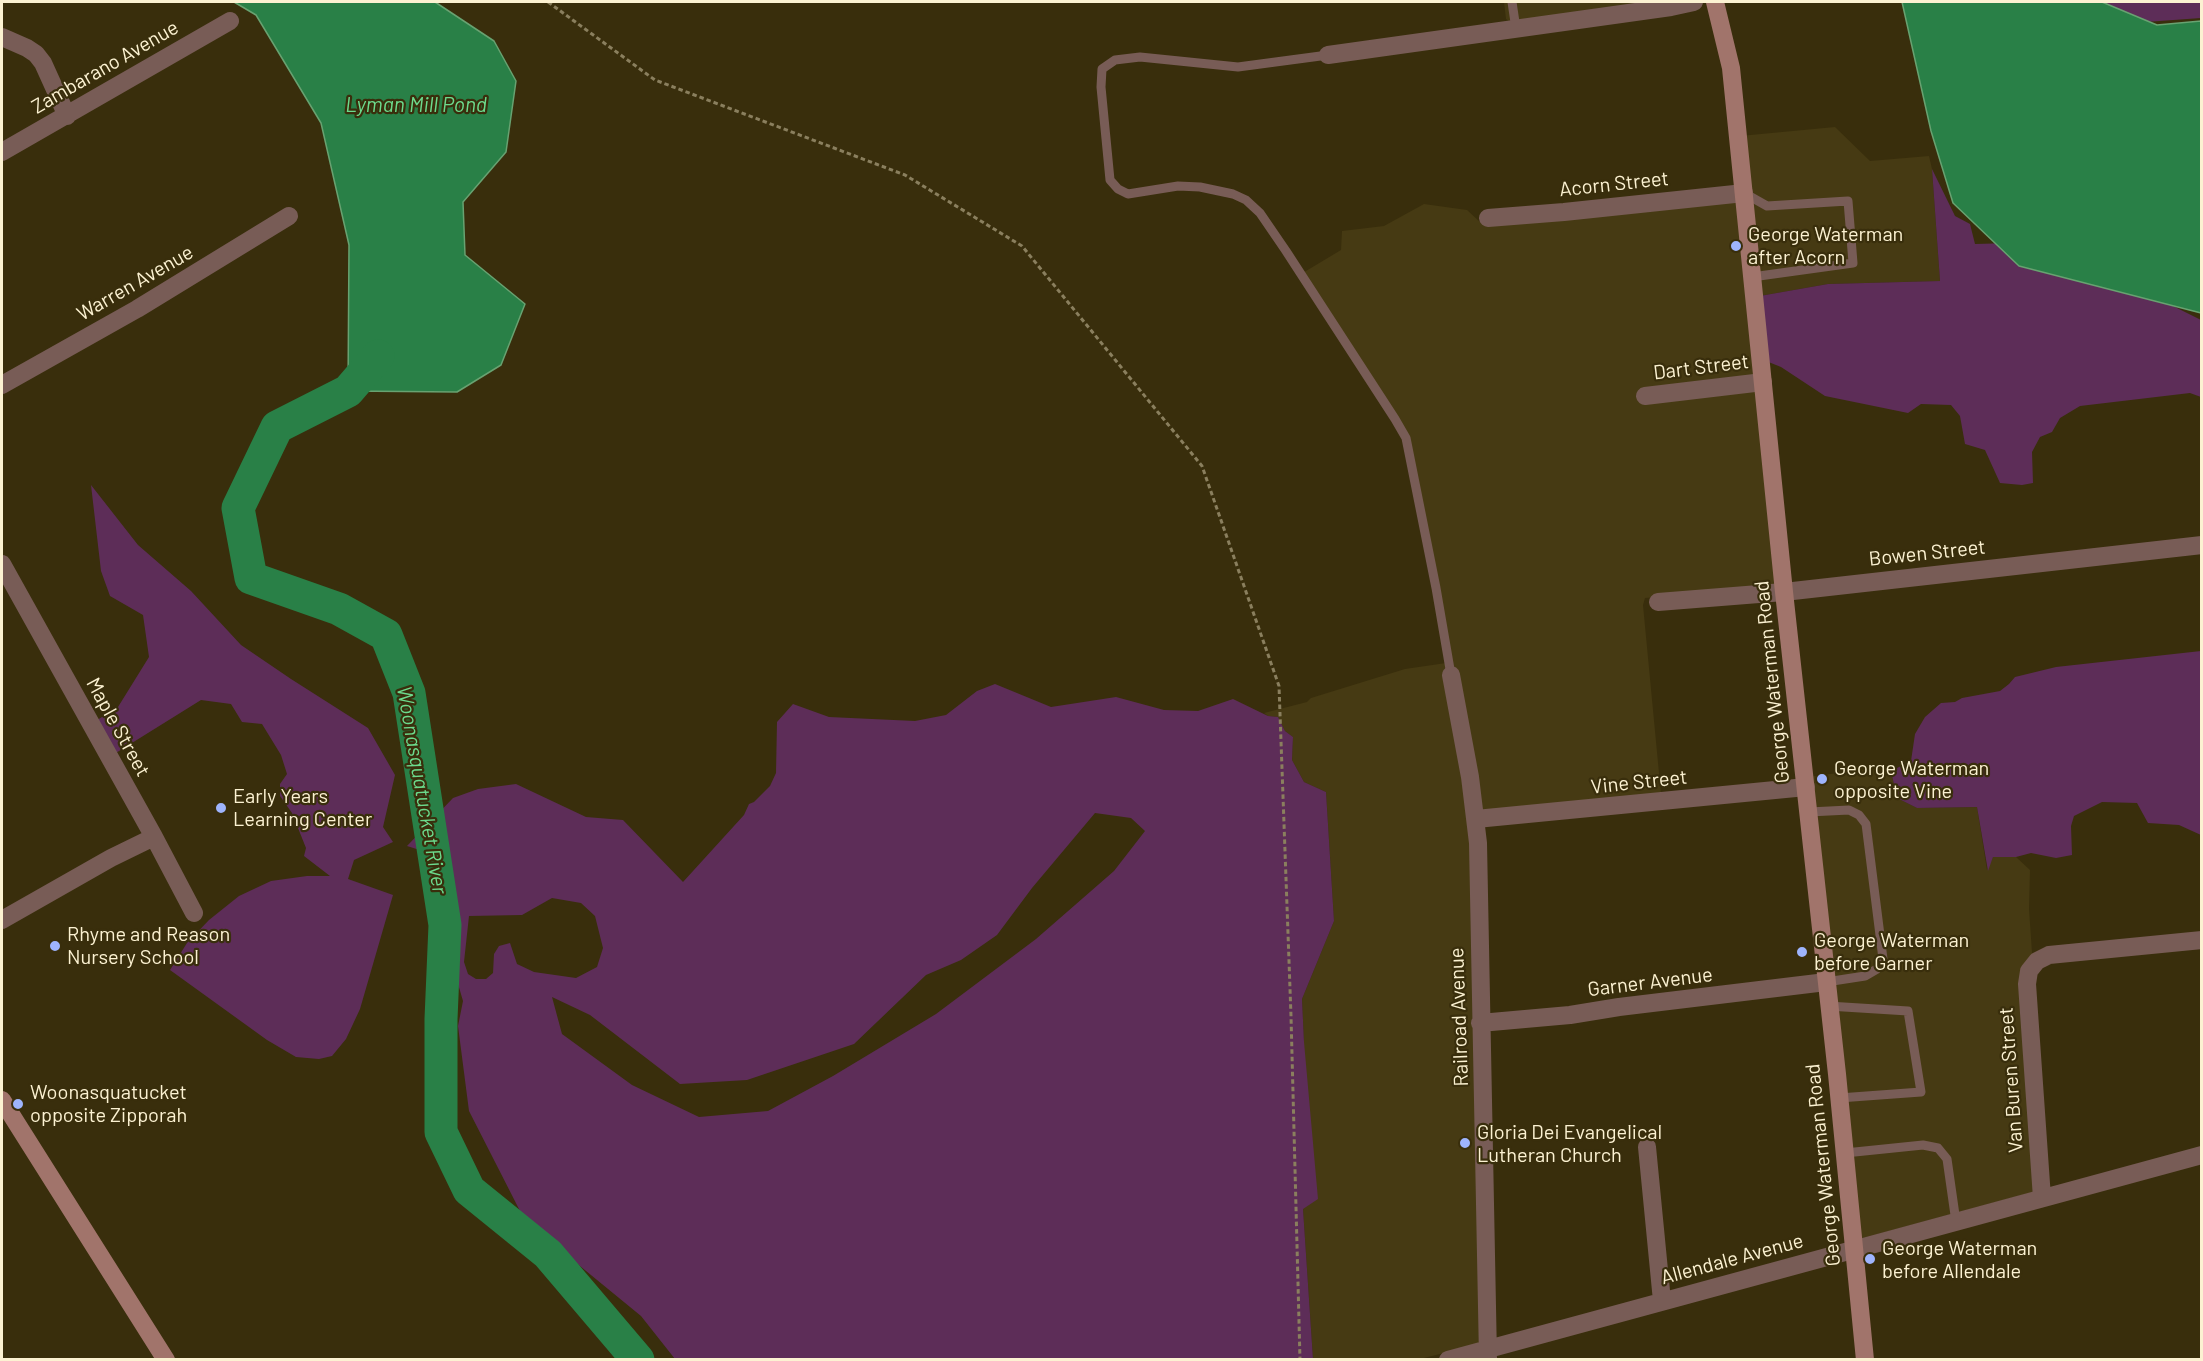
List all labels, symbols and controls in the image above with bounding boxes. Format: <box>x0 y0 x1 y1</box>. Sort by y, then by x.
street label: Zambarano Avenue <box>27 15 183 119</box>
water label: Lyman Mill Pond <box>345 92 487 118</box>
street label: Acorn Street <box>1558 166 1670 202</box>
place label: George Waterman after Acorn <box>1748 222 1903 269</box>
marker: George Waterman after Acorn <box>1729 239 1743 253</box>
street label: Warren Avenue <box>73 240 197 326</box>
street label: Dart Street <box>1652 349 1750 385</box>
street label: Bowen Street <box>1867 535 1987 571</box>
street label: George Waterman Road <box>1749 579 1795 785</box>
street label: Maple Street <box>81 673 155 781</box>
water label: Woonasquatucket River <box>391 684 453 896</box>
place label: George Waterman opposite Vine <box>1834 756 1989 803</box>
street label: Vine Street <box>1590 765 1688 799</box>
marker: George Waterman opposite Vine <box>1815 772 1829 786</box>
place label: Early Years Learning Center <box>233 784 372 831</box>
marker: Early Years Learning Center <box>214 801 228 815</box>
place label: Rhyme and Reason Nursery School <box>67 922 230 969</box>
place label: George Waterman before Garner <box>1814 928 1969 975</box>
marker: Rhyme and Reason Nursery School <box>48 939 62 953</box>
marker: George Waterman before Garner <box>1795 945 1809 959</box>
street label: Railroad Avenue <box>1445 947 1473 1087</box>
street label: Garner Avenue <box>1586 962 1714 1002</box>
street label: Van Buren Street <box>1994 1006 2028 1154</box>
street label: George Waterman Road <box>1800 1062 1846 1268</box>
place label: Woonasquatucket opposite Zipporah <box>30 1080 187 1127</box>
marker: Woonasquatucket opposite Zipporah <box>11 1097 25 1111</box>
place label: Gloria Dei Evangelical Lutheran Church <box>1477 1120 1662 1167</box>
marker: Gloria Dei Evangelical Lutheran Church <box>1458 1136 1472 1150</box>
street label: Allendale Avenue <box>1658 1228 1806 1290</box>
place label: George Waterman before Allendale <box>1882 1236 2037 1283</box>
marker: George Waterman before Allendale <box>1863 1252 1877 1266</box>

